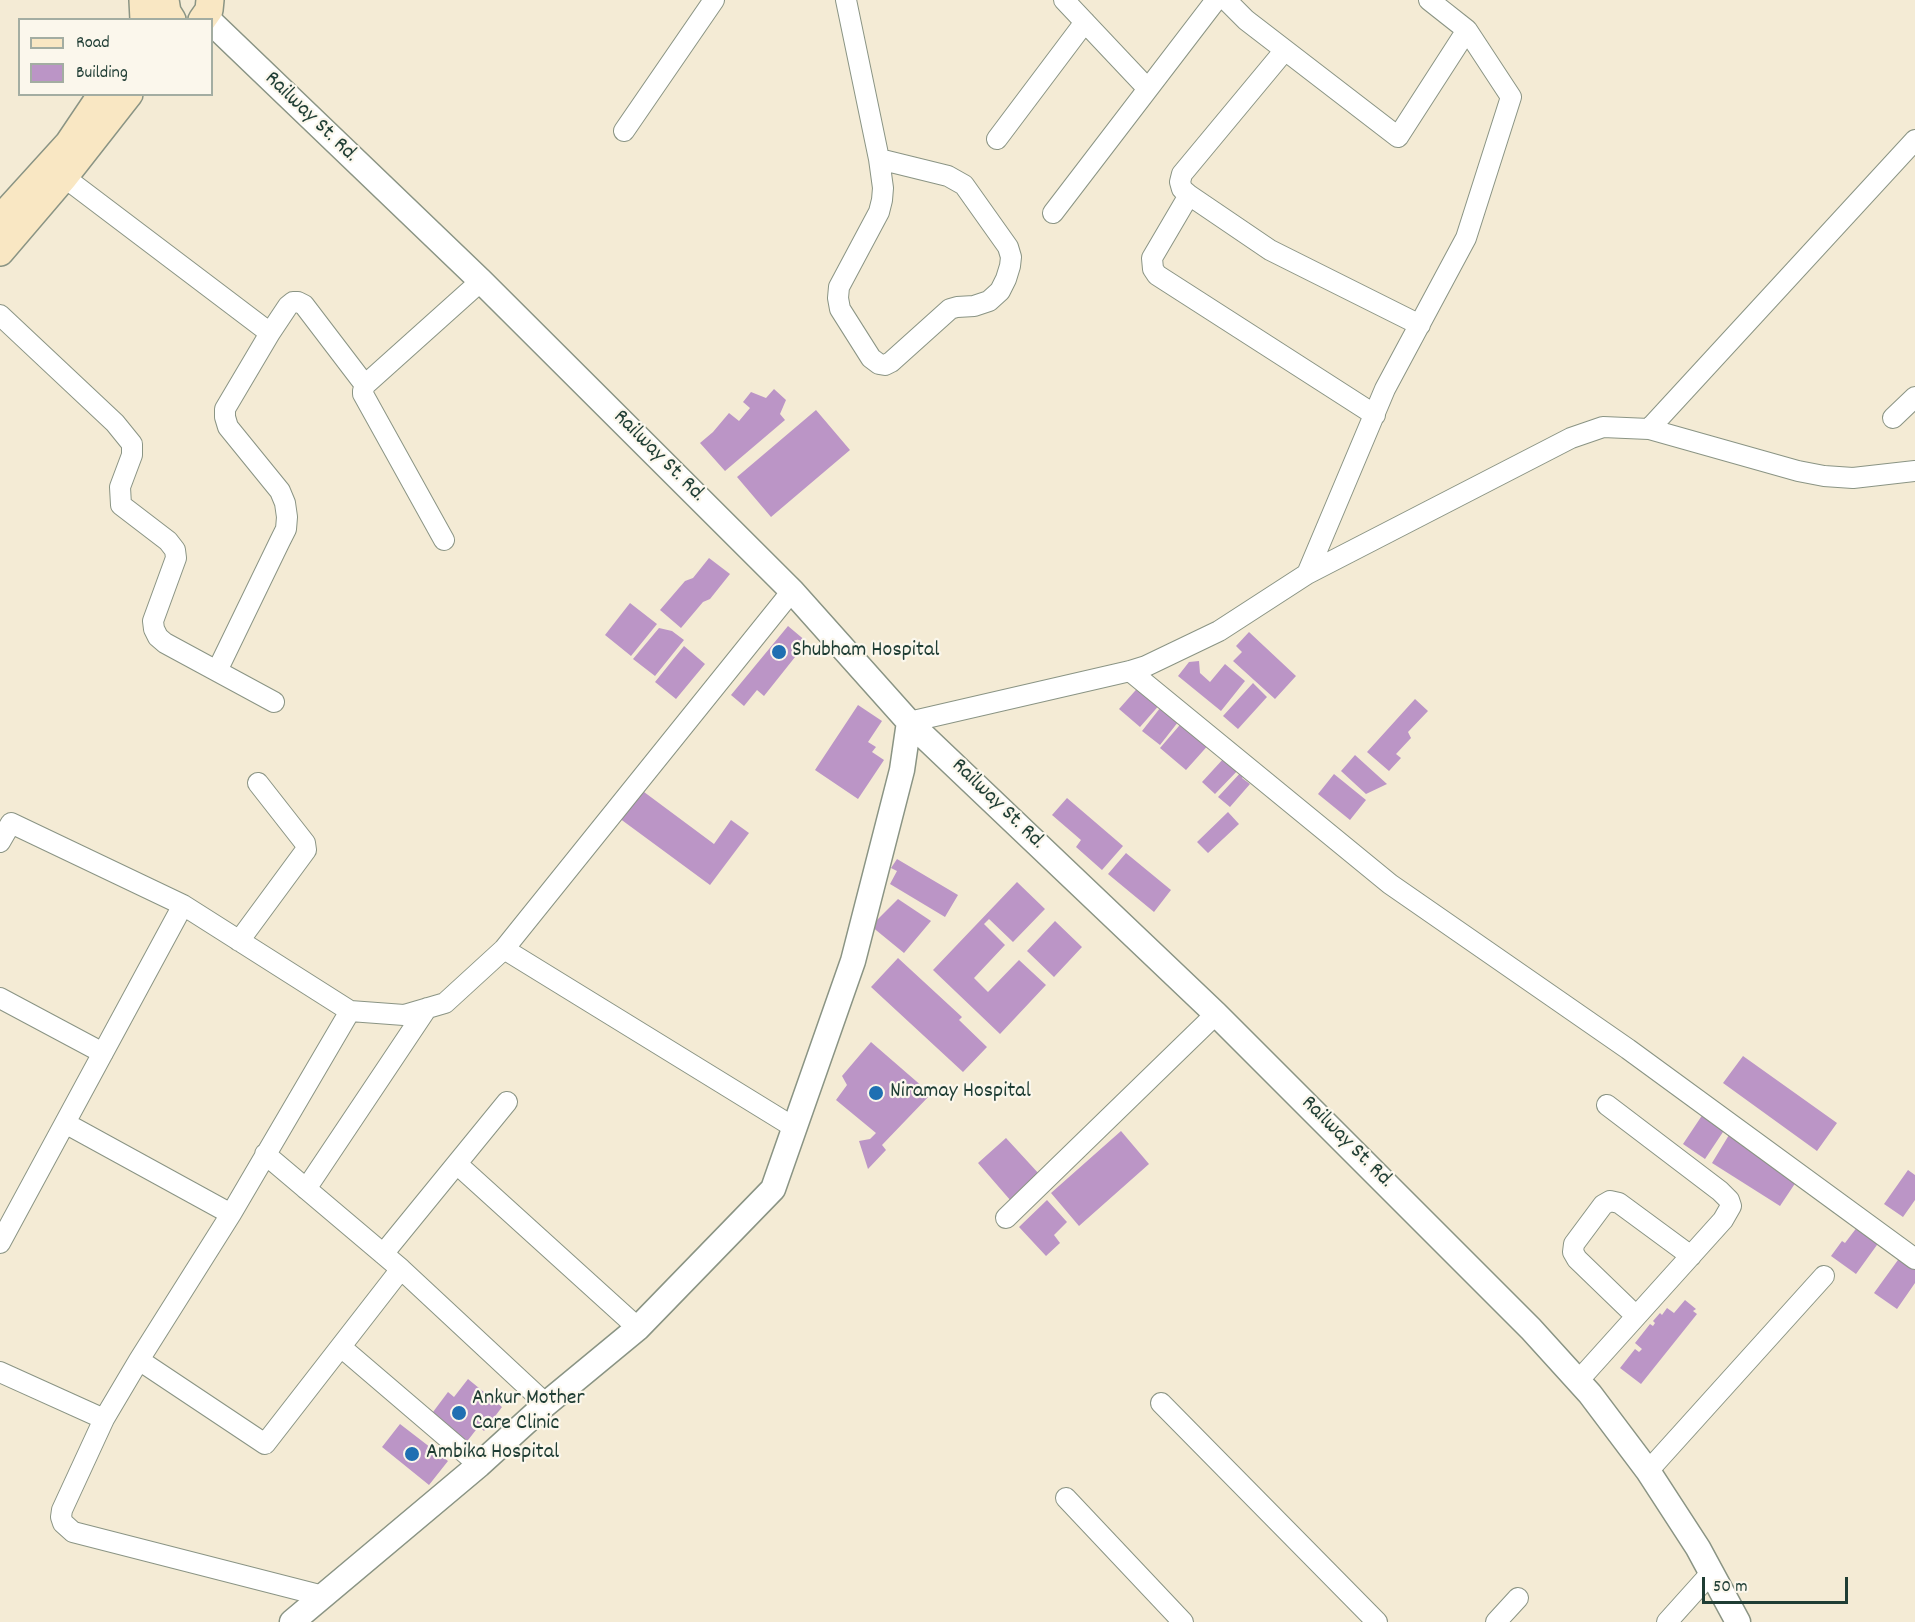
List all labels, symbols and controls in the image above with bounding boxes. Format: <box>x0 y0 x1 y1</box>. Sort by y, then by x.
legend <box>18 18 213 96</box>
text: Road <box>76 31 110 56</box>
text: Building <box>76 61 128 86</box>
street label: Railway St. Rd. <box>258 67 362 169</box>
street label: Railway St. Rd. <box>606 405 710 509</box>
place label: Shubham Hospital <box>792 639 939 665</box>
marker: Shubham Hospital <box>770 643 788 661</box>
street label: Railway St. Rd. <box>945 754 1049 856</box>
place label: Niramay Hospital <box>890 1080 1031 1106</box>
marker: Niramay Hospital <box>867 1084 885 1102</box>
street label: Railway St. Rd. <box>1294 1091 1398 1195</box>
place label: Ankur Mother Care Clinic <box>472 1387 585 1438</box>
marker: Ankur Mother Care Clinic <box>450 1404 468 1422</box>
place label: Ambika Hospital <box>426 1441 559 1467</box>
marker: Ambika Hospital <box>403 1445 421 1463</box>
scale bar <box>1705 1565 1850 1603</box>
text: 50 m <box>1713 1575 1748 1600</box>

